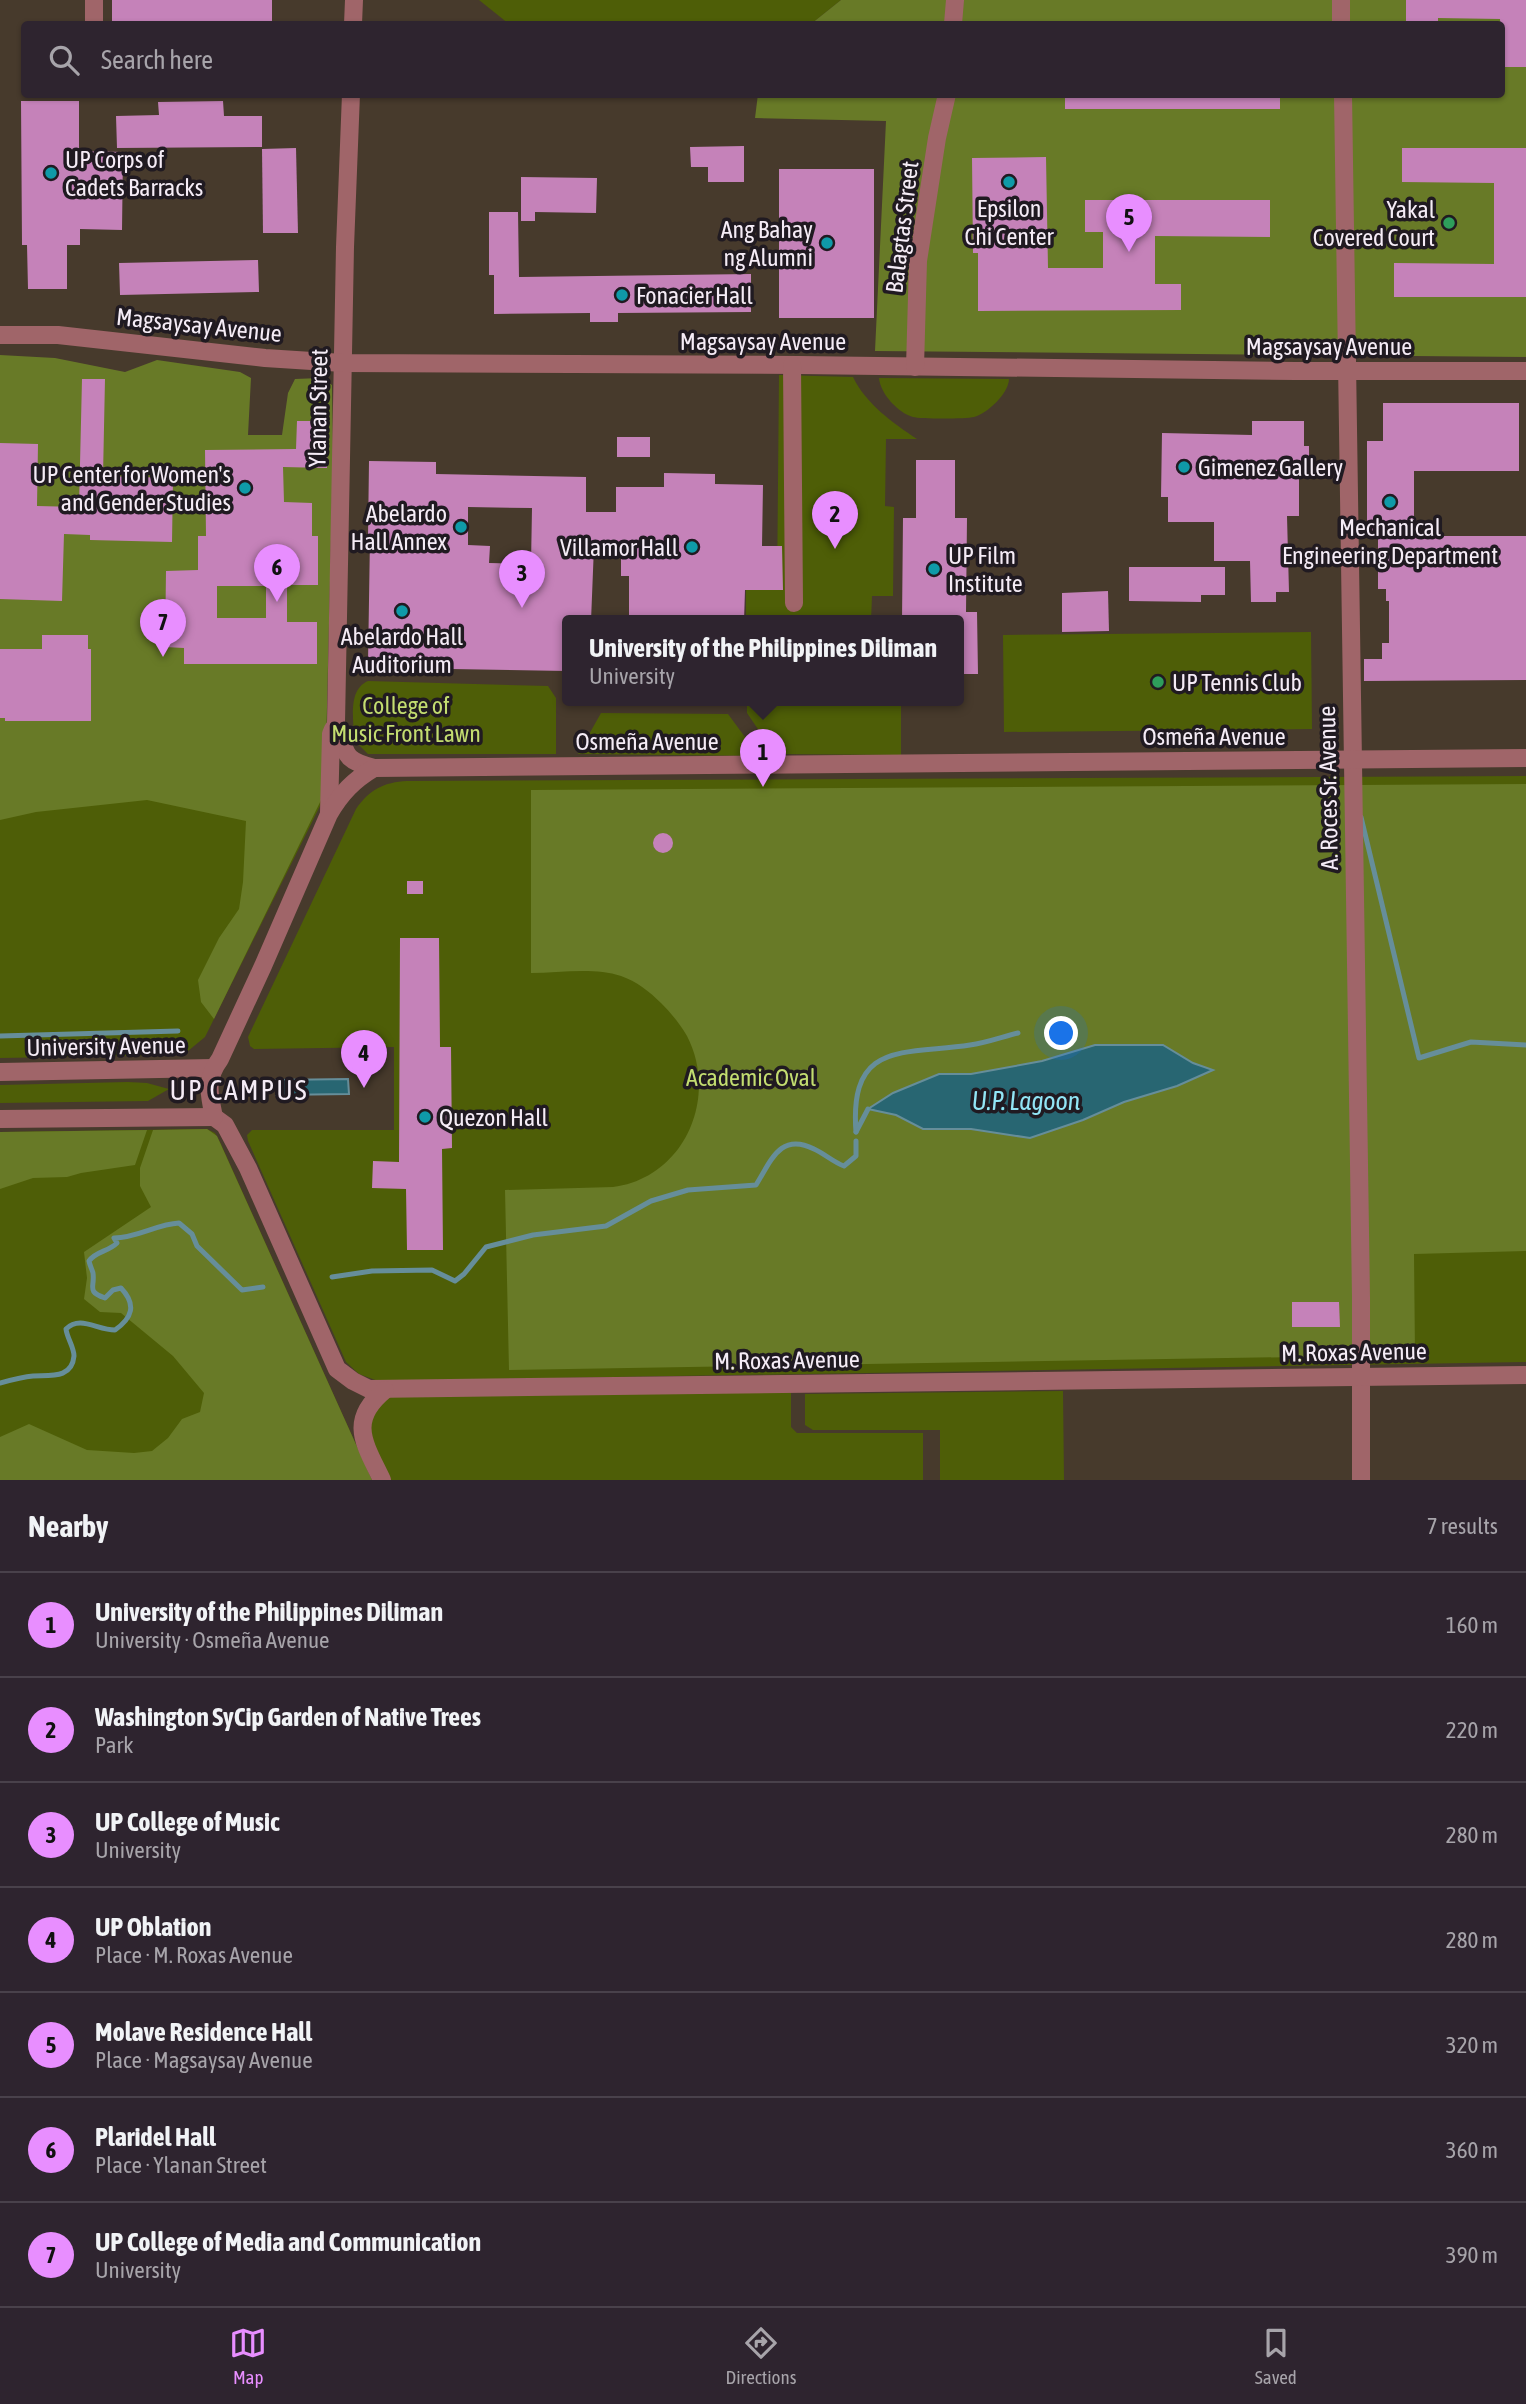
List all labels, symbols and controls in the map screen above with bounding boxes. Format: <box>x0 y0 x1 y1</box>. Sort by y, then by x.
search box <box>21 21 1505 98</box>
icon: search <box>45 41 83 79</box>
text: Search here <box>101 45 213 75</box>
place label: UP Corps of Cadets Barracks <box>65 146 203 201</box>
street label: Balagtas Street <box>881 159 924 295</box>
marker: UP Corps of Cadets Barracks <box>43 165 59 181</box>
marker: Epsilon Chi Center <box>1001 174 1017 190</box>
pin: 5 <box>1106 194 1152 252</box>
place label: Epsilon Chi Center <box>964 195 1055 250</box>
place label: Yakal Covered Court <box>1313 196 1436 251</box>
marker: Yakal Covered Court <box>1441 215 1457 231</box>
place label: Ang Bahay ng Alumni <box>721 216 813 271</box>
marker: Ang Bahay ng Alumni <box>819 235 835 251</box>
place label: Fonacier Hall <box>636 282 753 309</box>
marker: Fonacier Hall <box>614 287 630 303</box>
street label: Magsaysay Avenue <box>115 303 283 347</box>
street label: Magsaysay Avenue <box>680 328 846 355</box>
street label: Magsaysay Avenue <box>1246 333 1412 360</box>
street label: Ylanan Street <box>303 348 333 468</box>
place label: Gimenez Gallery <box>1198 454 1343 481</box>
marker: Gimenez Gallery <box>1176 459 1192 475</box>
place label: UP Center for Women's and Gender Studies <box>33 461 231 516</box>
marker: UP Center for Women's and Gender Studies <box>237 480 253 496</box>
pin: 2 <box>812 491 858 549</box>
marker: Mechanical Engineering Department <box>1382 494 1398 510</box>
place label: Abelardo Hall Annex <box>350 500 447 555</box>
place label: Mechanical Engineering Department <box>1282 514 1498 569</box>
marker: Abelardo Hall Annex <box>453 519 469 535</box>
place label: Villamor Hall <box>560 534 679 561</box>
marker: Villamor Hall <box>684 539 700 555</box>
place label: UP Film Institute <box>948 542 1023 597</box>
pin: 6 <box>254 544 300 602</box>
pin: 3 <box>499 550 545 608</box>
marker: UP Film Institute <box>926 561 942 577</box>
pin: 7 <box>140 599 186 657</box>
marker: Abelardo Hall Auditorium <box>394 603 410 619</box>
popup <box>562 615 964 706</box>
place label: Abelardo Hall Auditorium <box>341 623 464 678</box>
text: University of the Philippines Diliman <box>589 633 937 663</box>
text: University <box>589 663 675 689</box>
place label: UP Tennis Club <box>1172 669 1302 696</box>
marker: UP Tennis Club <box>1150 674 1166 690</box>
park label: College of Music Front Lawn <box>331 692 481 747</box>
street label: A. Roces Sr. Avenue <box>1313 706 1343 870</box>
street label: Osmeña Avenue <box>1142 723 1286 750</box>
street label: Osmeña Avenue <box>575 728 719 755</box>
pin: 1 <box>740 729 786 787</box>
your location <box>1044 1016 1078 1050</box>
pin: 4 <box>341 1030 387 1088</box>
street label: University Avenue <box>26 1031 186 1061</box>
park label: Academic Oval <box>686 1064 817 1091</box>
district label: UP CAMPUS <box>169 1074 309 1106</box>
water label: U.P. Lagoon <box>972 1086 1081 1116</box>
place label: Quezon Hall <box>439 1104 549 1131</box>
marker: Quezon Hall <box>417 1109 433 1125</box>
street label: M. Roxas Avenue <box>1281 1337 1427 1367</box>
street label: M. Roxas Avenue <box>714 1345 860 1375</box>
text: Nearby <box>28 1509 108 1543</box>
text: 7 results <box>1427 1513 1498 1539</box>
text: University of the Philippines Diliman <box>95 1597 443 1627</box>
text: 1 <box>46 1612 56 1638</box>
text: 160 m <box>1446 1612 1498 1638</box>
text: University · Osmeña Avenue <box>95 1627 329 1653</box>
text: Washington SyCip Garden of Native Trees <box>95 1702 481 1732</box>
text: 2 <box>46 1717 56 1743</box>
text: 220 m <box>1446 1717 1498 1743</box>
text: Park <box>95 1732 133 1758</box>
text: UP College of Music <box>95 1807 280 1837</box>
text: 3 <box>46 1822 56 1848</box>
text: 280 m <box>1446 1822 1498 1848</box>
text: University <box>95 1837 181 1863</box>
text: UP Oblation <box>95 1912 211 1942</box>
text: 4 <box>46 1927 56 1953</box>
text: 280 m <box>1446 1927 1498 1953</box>
text: Place · M. Roxas Avenue <box>95 1942 293 1968</box>
text: Molave Residence Hall <box>95 2017 312 2047</box>
text: 5 <box>46 2032 56 2058</box>
text: 320 m <box>1446 2032 1498 2058</box>
text: Place · Magsaysay Avenue <box>95 2047 313 2073</box>
text: Plaridel Hall <box>95 2122 216 2152</box>
text: 6 <box>46 2137 56 2163</box>
text: 360 m <box>1446 2137 1498 2163</box>
text: Place · Ylanan Street <box>95 2152 267 2178</box>
text: UP College of Media and Communication <box>95 2227 481 2257</box>
text: 7 <box>46 2242 56 2268</box>
text: 390 m <box>1446 2242 1498 2268</box>
text: University <box>95 2257 181 2283</box>
tab: Map <box>229 2324 267 2388</box>
tab: Directions <box>726 2324 796 2388</box>
tab: Saved <box>1255 2324 1297 2388</box>

